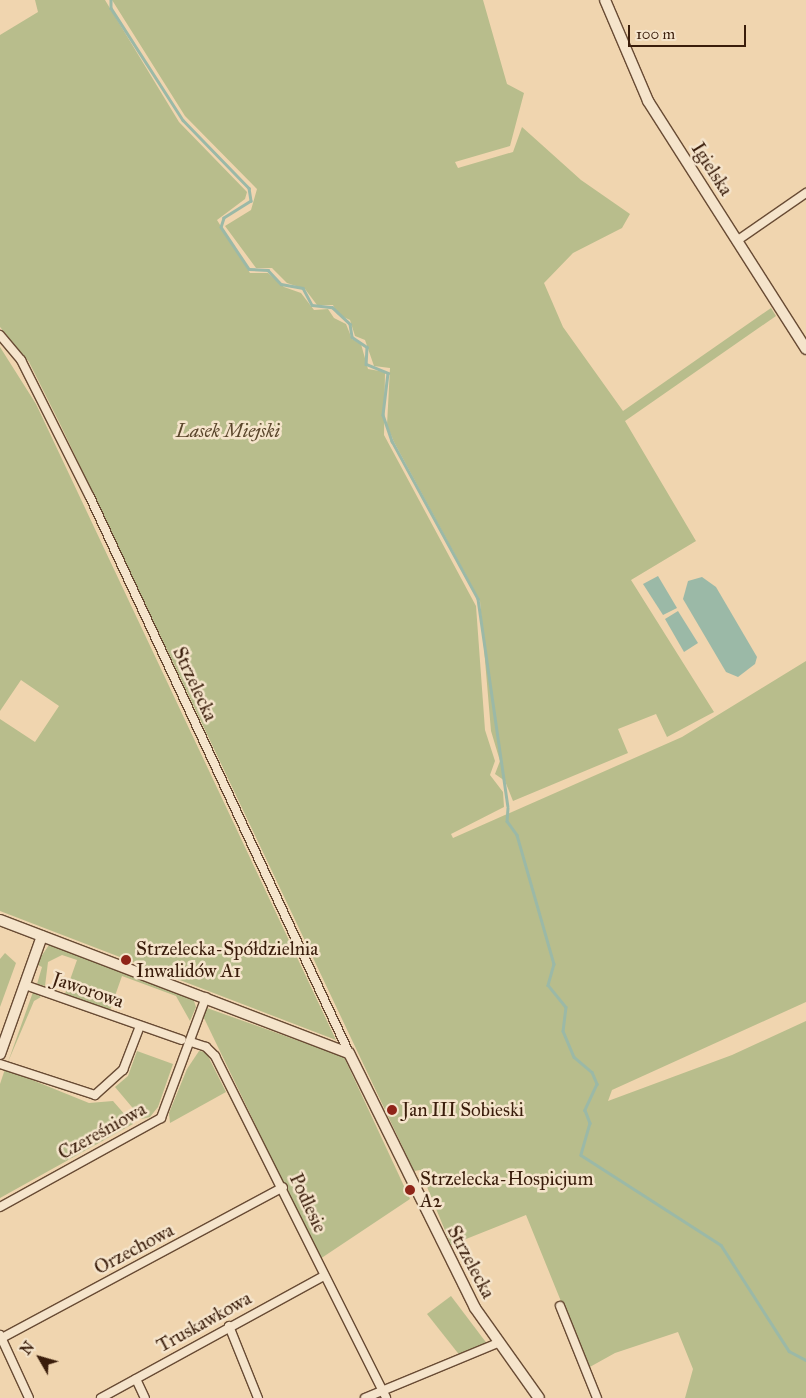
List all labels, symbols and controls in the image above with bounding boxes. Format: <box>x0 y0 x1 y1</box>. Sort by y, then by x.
scale bar <box>631 15 748 47</box>
text: 100 m <box>636 25 675 43</box>
street label: Igielska <box>686 138 738 200</box>
park label: Lasek Miejski <box>176 420 280 442</box>
street label: Strzelecka <box>168 643 222 725</box>
place label: Strzelecka-Spółdzielnia Inwalidów A1 <box>136 938 318 982</box>
marker: Strzelecka-Spółdzielnia Inwalidów A1 <box>120 954 132 966</box>
street label: Jaworowa <box>49 967 127 1013</box>
street label: Czereśniowa <box>54 1098 150 1164</box>
place label: Jan III Sobieski <box>402 1099 524 1121</box>
marker: Jan III Sobieski <box>386 1104 398 1116</box>
place label: Strzelecka-Hospicjum A2 <box>420 1168 593 1212</box>
street label: Podlesie <box>284 1170 332 1236</box>
marker: Strzelecka-Hospicjum A2 <box>404 1184 416 1196</box>
street label: Orzechowa <box>90 1219 178 1279</box>
street label: Strzelecka <box>442 1222 500 1302</box>
street label: Truskawkowa <box>153 1287 255 1357</box>
north arrow <box>15 1333 65 1383</box>
text: N <box>17 1339 38 1358</box>

